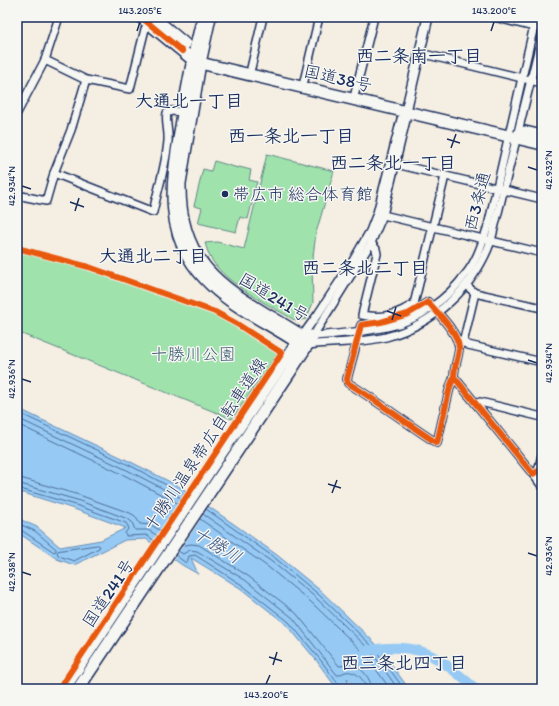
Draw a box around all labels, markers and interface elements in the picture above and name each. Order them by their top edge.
text: 143.205°E [118,4,162,17]
text: 143.200°E [472,4,517,17]
district label: 西二条南一丁目 [356,45,482,67]
street label: 国道38号 [302,60,374,96]
district label: 大通北一丁目 [135,90,243,112]
district label: 西一条北一丁目 [228,125,354,147]
text: 42.932°N [542,150,555,190]
district label: 西二条北一丁目 [330,152,456,174]
text: 42.934°N [5,166,18,206]
street label: 西3条通 [460,169,494,233]
place label: 帯広市 総合体育館 [233,184,373,204]
marker: 帯広市 総合体育館 [220,189,230,199]
district label: 大通北二丁目 [99,245,207,267]
district label: 西二条北二丁目 [302,257,428,279]
street label: 国道241号 [235,268,313,326]
text: 42.934°N [542,343,555,383]
park label: 十勝川公園 [151,344,236,364]
street label: 十勝川温泉帯広自転車道線 [140,354,270,534]
text: 42.936°N [5,359,18,399]
water label: 十勝川 [188,521,246,569]
text: 42.936°N [542,536,555,576]
text: 42.938°N [5,552,18,592]
street label: 国道241号 [78,555,138,631]
district label: 西三条北四丁目 [341,652,467,674]
text: 143.200°E [244,688,289,701]

